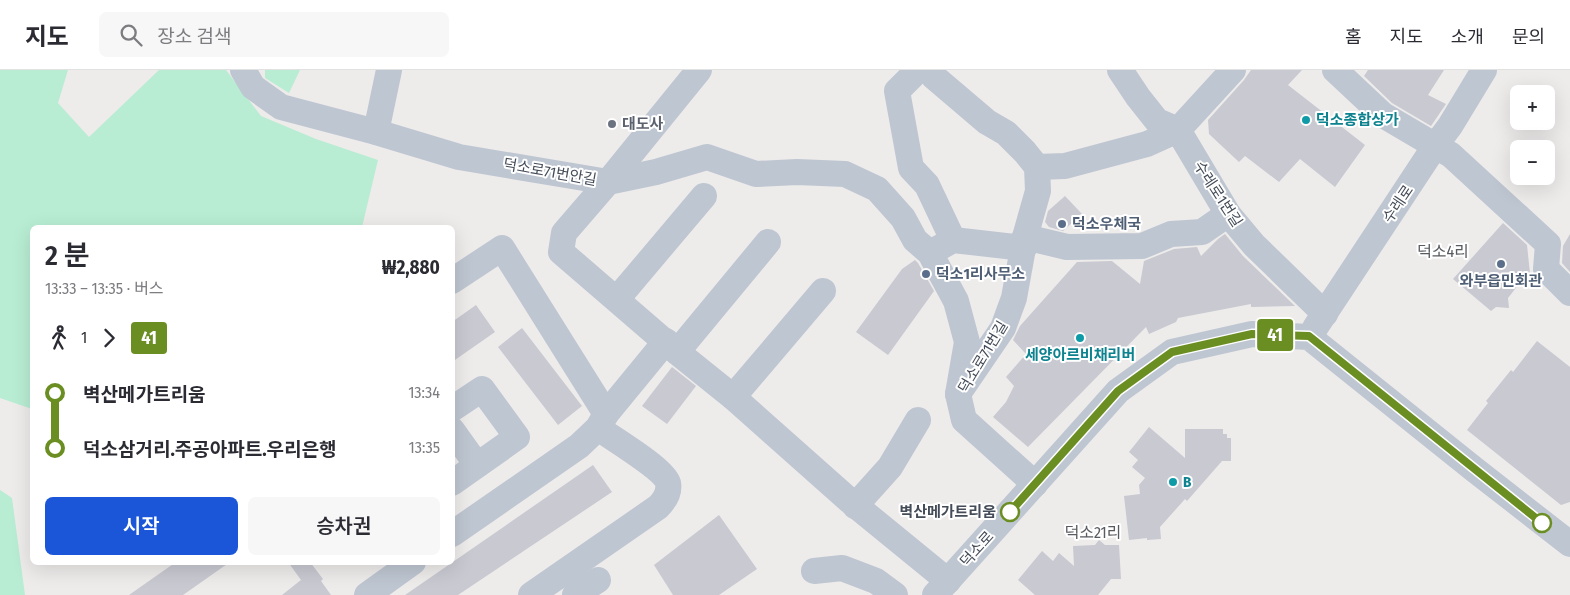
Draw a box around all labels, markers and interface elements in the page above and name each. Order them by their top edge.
search box [99,12,449,57]
icon: search [117,21,145,49]
text: 지도 [25,23,69,51]
text: 장소 검색 [157,25,232,48]
text: 홈 [1345,26,1362,48]
text: 지도 [1390,26,1423,48]
text: 소개 [1451,26,1484,48]
text: 문의 [1512,26,1545,48]
map controls [1510,85,1555,185]
button: + [1510,85,1555,130]
place label: 덕소종합상가 [1316,111,1399,129]
marker: 덕소종합상가 [1300,114,1312,126]
place label: 대도사 [622,115,664,133]
marker: 대도사 [606,118,618,130]
button: − [1510,140,1555,185]
street label: 덕소로71번안길 [502,155,598,189]
street label: 수레로1번길 [1190,158,1246,230]
street label: 수레로 [1379,182,1417,226]
place label: 덕소우체국 [1072,215,1141,233]
marker: 덕소우체국 [1056,218,1068,230]
text: 2 분 [45,239,90,272]
district label: 덕소4리 [1417,242,1469,261]
text: ₩2,880 [382,256,440,279]
marker: 와부읍민회관 [1495,258,1507,270]
place label: 덕소1리사무소 [936,265,1025,283]
marker: 덕소1리사무소 [920,268,932,280]
place label: 와부읍민회관 [1460,272,1543,290]
text: 13:33 – 13:35 · 버스 [45,279,163,298]
street label: 덕소로71번길 [954,318,1012,396]
line badge: 41 [1252,319,1298,351]
icon: walk [45,324,73,352]
icon: forward [95,324,123,352]
text: 41 [1267,324,1283,346]
text: 41 [141,327,157,349]
text: 1 [81,328,87,347]
marker: 세양아르비채리버 [1074,332,1086,344]
place label: 세양아르비채리버 [1025,346,1135,364]
text: 벽산메가트리움 [83,383,205,406]
text: 13:34 [408,383,440,402]
text: 덕소삼거리.주공아파트.우리은행 [83,438,336,461]
text: 13:35 [408,438,440,457]
place label: B [1183,473,1192,491]
marker: B [1167,476,1179,488]
button: 시작 [45,497,238,555]
button: 승차권 [248,497,440,555]
marker: 벽산메가트리움 [1000,502,1020,522]
place label: 벽산메가트리움 [899,503,996,521]
unlabelled marker [1532,513,1552,533]
district label: 덕소21리 [1064,523,1122,542]
street label: 덕소로 [956,528,998,570]

